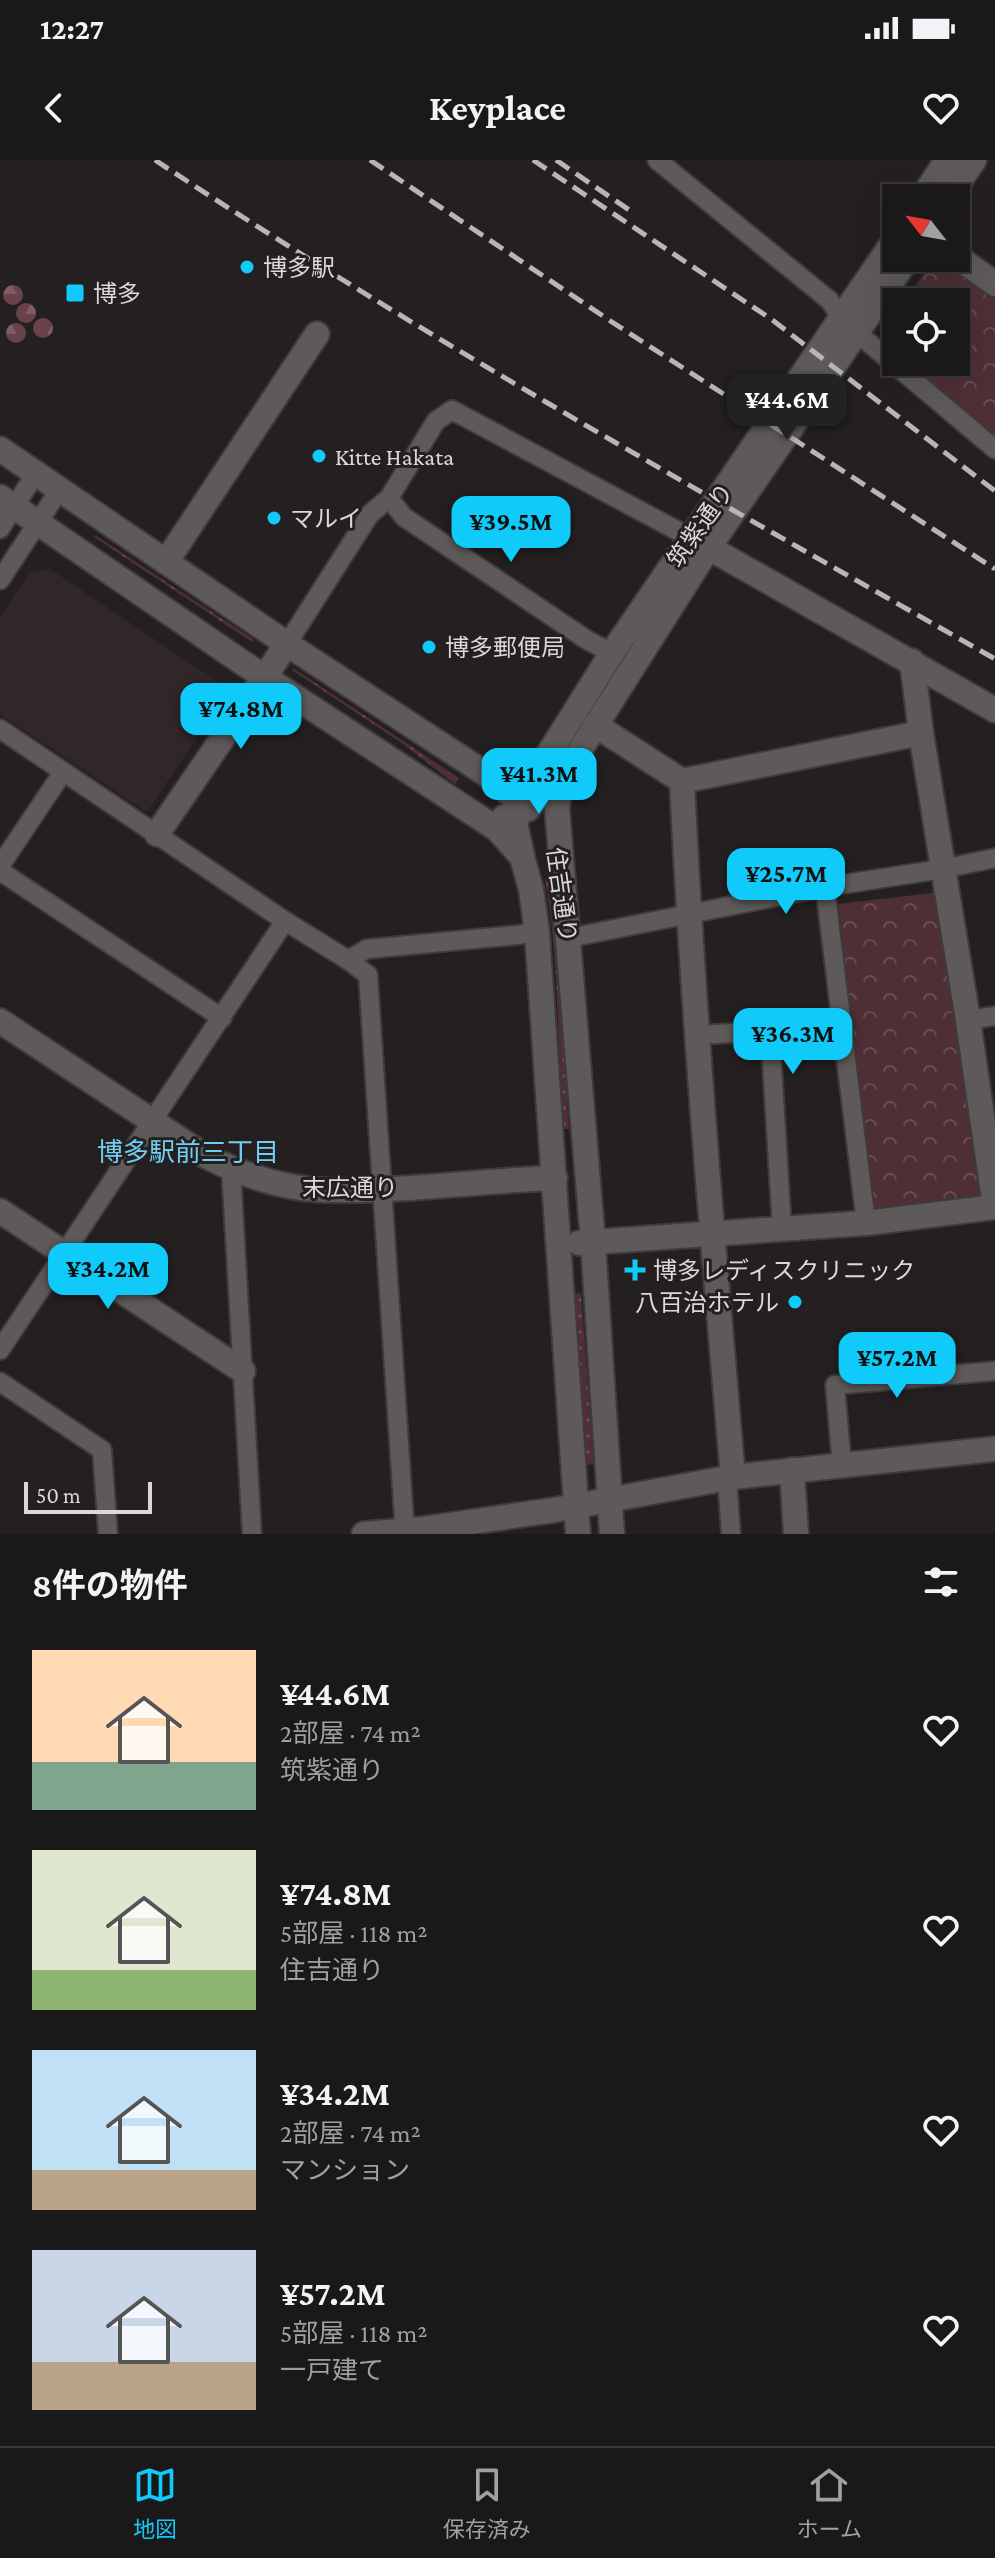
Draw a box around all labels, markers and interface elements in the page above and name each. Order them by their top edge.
text: 12:27 [40,12,104,45]
icon: back [32,86,76,130]
icon: heart [919,86,963,130]
text: Keyplace [429,88,566,128]
north arrow [882,184,970,272]
map controls [882,184,970,376]
place label: 博多駅 [263,254,335,281]
marker: 博多駅 [238,258,256,276]
place label: 博多 [93,280,141,307]
marker: 博多 [64,282,86,304]
button: locate [882,288,970,376]
pin: ¥44.6M [722,374,852,442]
text: ¥44.6M [745,385,829,414]
place label: Kitte Hakata [335,443,454,470]
marker: Kitte Hakata [310,447,328,465]
street label: 筑紫通り [661,478,739,572]
pin: ¥39.5M [446,496,576,564]
place label: マルイ [290,505,362,532]
text: ¥39.5M [470,507,552,536]
marker: マルイ [265,509,283,527]
place label: 博多郵便局 [445,634,565,661]
marker: 博多郵便局 [420,638,438,656]
pin: ¥74.8M [176,683,306,751]
text: ¥74.8M [198,694,284,723]
pin: ¥41.3M [474,748,604,816]
text: ¥41.3M [500,759,578,788]
street label: 住吉通り [542,846,582,944]
pin: ¥25.7M [721,848,851,916]
text: ¥25.7M [745,859,827,888]
pin: ¥36.3M [728,1008,858,1076]
text: ¥36.3M [751,1019,835,1048]
district label: 博多駅前三丁目 [97,1138,279,1167]
street label: 末広通り [302,1174,398,1201]
pin: ¥34.2M [43,1243,173,1311]
text: ¥34.2M [66,1254,150,1283]
place label: 博多レディスクリニック [653,1257,915,1284]
marker: 博多レディスクリニック [624,1259,646,1281]
place label: 八百治ホテル [635,1289,779,1316]
marker: 八百治ホテル [786,1293,804,1311]
pin: ¥57.2M [832,1332,962,1400]
text: ¥57.2M [857,1343,937,1372]
scale bar [24,1478,152,1514]
text: 50 m [36,1483,81,1508]
icon: filters [919,1560,963,1604]
text: 8件の物件 [32,1567,188,1604]
text: ¥44.6M [280,1675,390,1712]
icon: home [96,1682,192,1778]
icon: heart [919,1708,963,1752]
text: 2部屋 · 74 m² [280,1719,421,1748]
text: 筑紫通り [280,1756,384,1785]
text: ¥74.8M [280,1875,391,1912]
icon: home [96,1882,192,1978]
icon: heart [919,1908,963,1952]
text: 5部屋 · 118 m² [280,1919,427,1948]
text: 住吉通り [280,1956,384,1985]
text: ¥34.2M [280,2075,390,2112]
icon: home [96,2082,192,2178]
icon: heart [919,2108,963,2152]
text: 2部屋 · 74 m² [280,2119,421,2148]
text: マンション [280,2156,410,2185]
text: ¥57.2M [280,2275,386,2312]
icon: home [96,2282,192,2378]
icon: heart [919,2308,963,2352]
text: 5部屋 · 118 m² [280,2319,427,2348]
text: 一戸建て [280,2356,384,2385]
tab: 地図 [133,2463,177,2543]
tab: 保存済み [443,2463,531,2543]
tab: ホーム [797,2463,862,2543]

